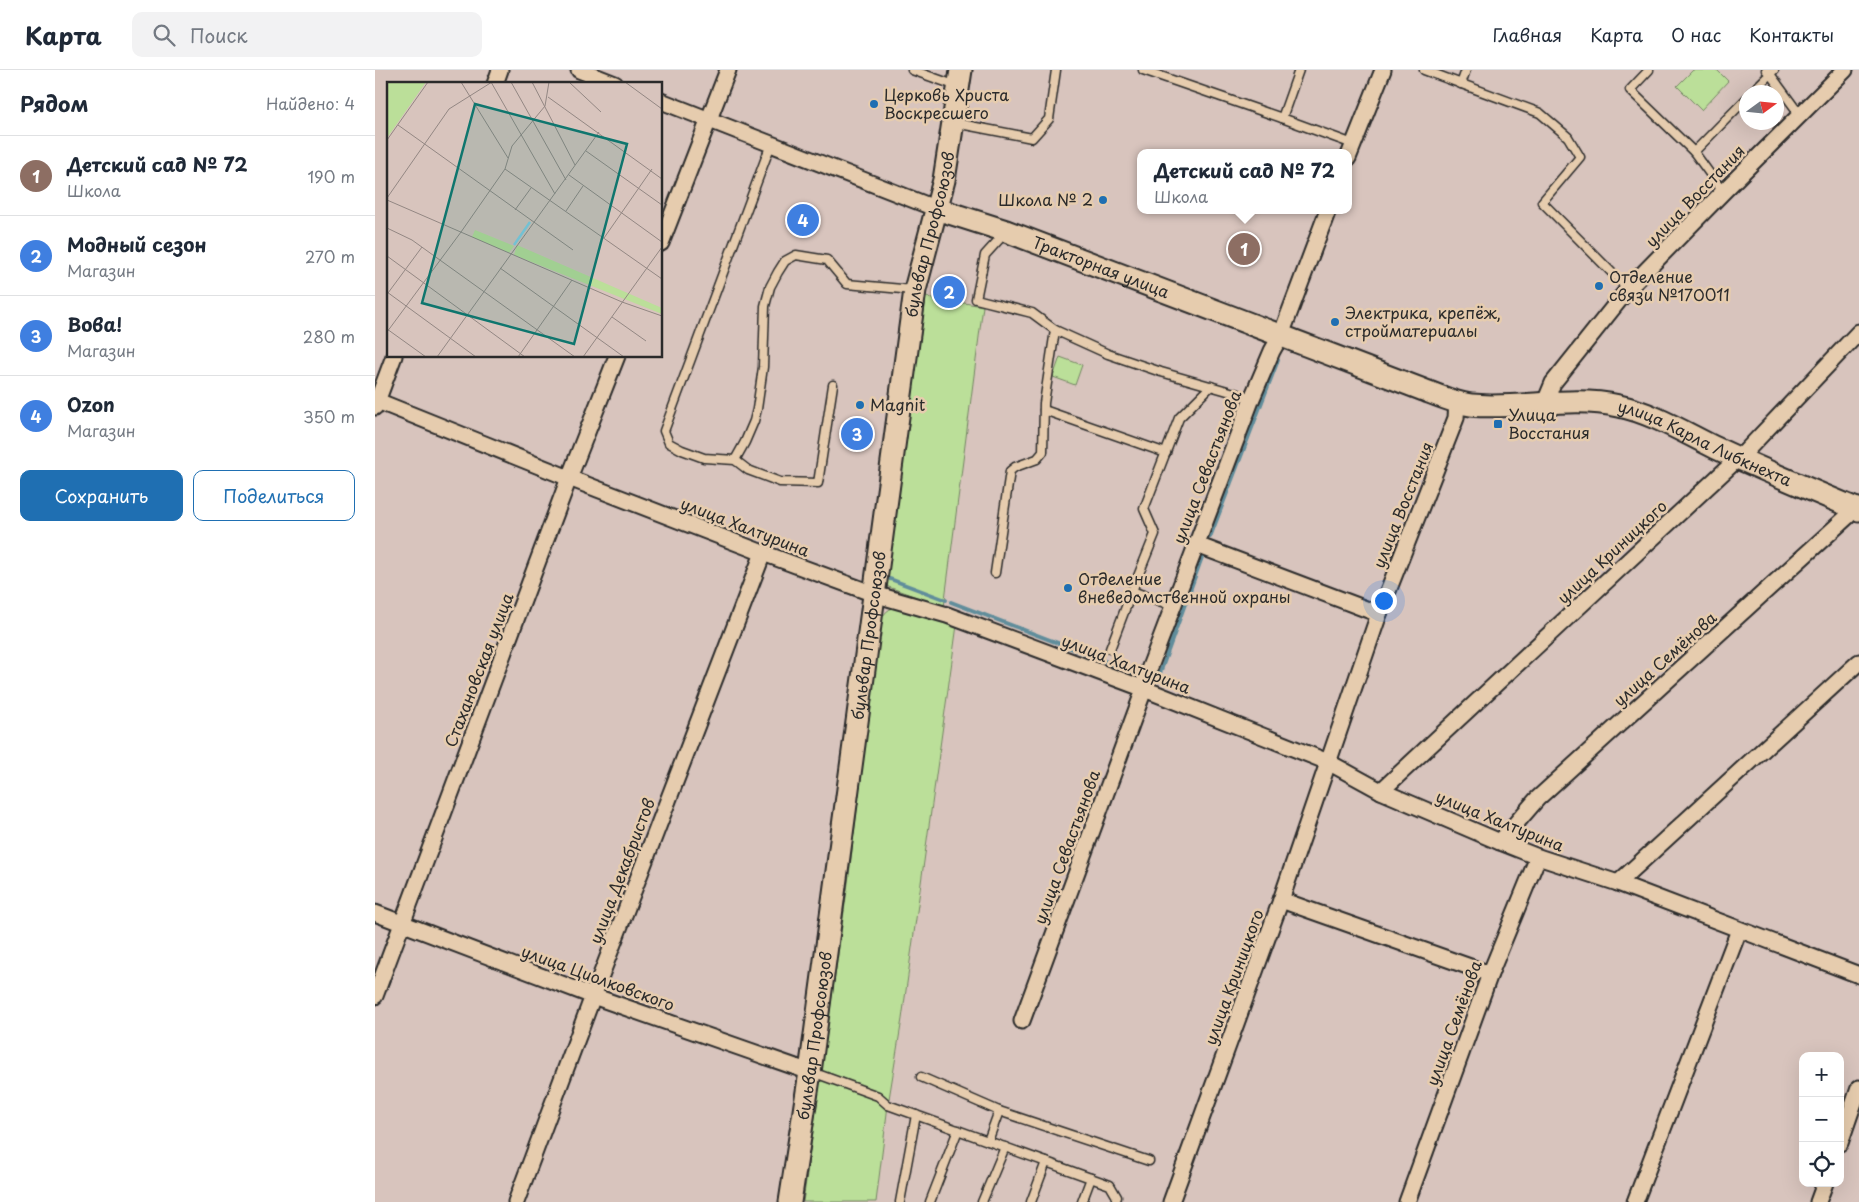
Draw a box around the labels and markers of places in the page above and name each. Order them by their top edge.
place label: Церковь Христа Воскресшего [884,82,1009,124]
marker: Церковь Христа Воскресшего [868,98,880,110]
place label: Школа № 2 [998,187,1093,211]
marker: Школа № 2 [1097,194,1109,206]
pin: 4 [787,201,819,239]
pin: 1 [1228,230,1260,268]
place label: Отделение связи №170011 [1609,264,1730,306]
pin: 2 [933,273,965,311]
marker: Отделение связи №170011 [1593,280,1605,292]
place label: Электрика, крепёж, стройматериалы [1345,300,1501,342]
marker: Электрика, крепёж, стройматериалы [1329,316,1341,328]
place label: Magnit [870,392,926,416]
marker: Magnit [854,399,866,411]
place label: Улица Восстания [1508,402,1590,444]
pin: 3 [841,415,873,453]
marker: Улица Восстания [1492,418,1504,430]
place label: Отделение вневедомственной охраны [1078,566,1291,608]
marker: Отделение вневедомственной охраны [1062,582,1074,594]

